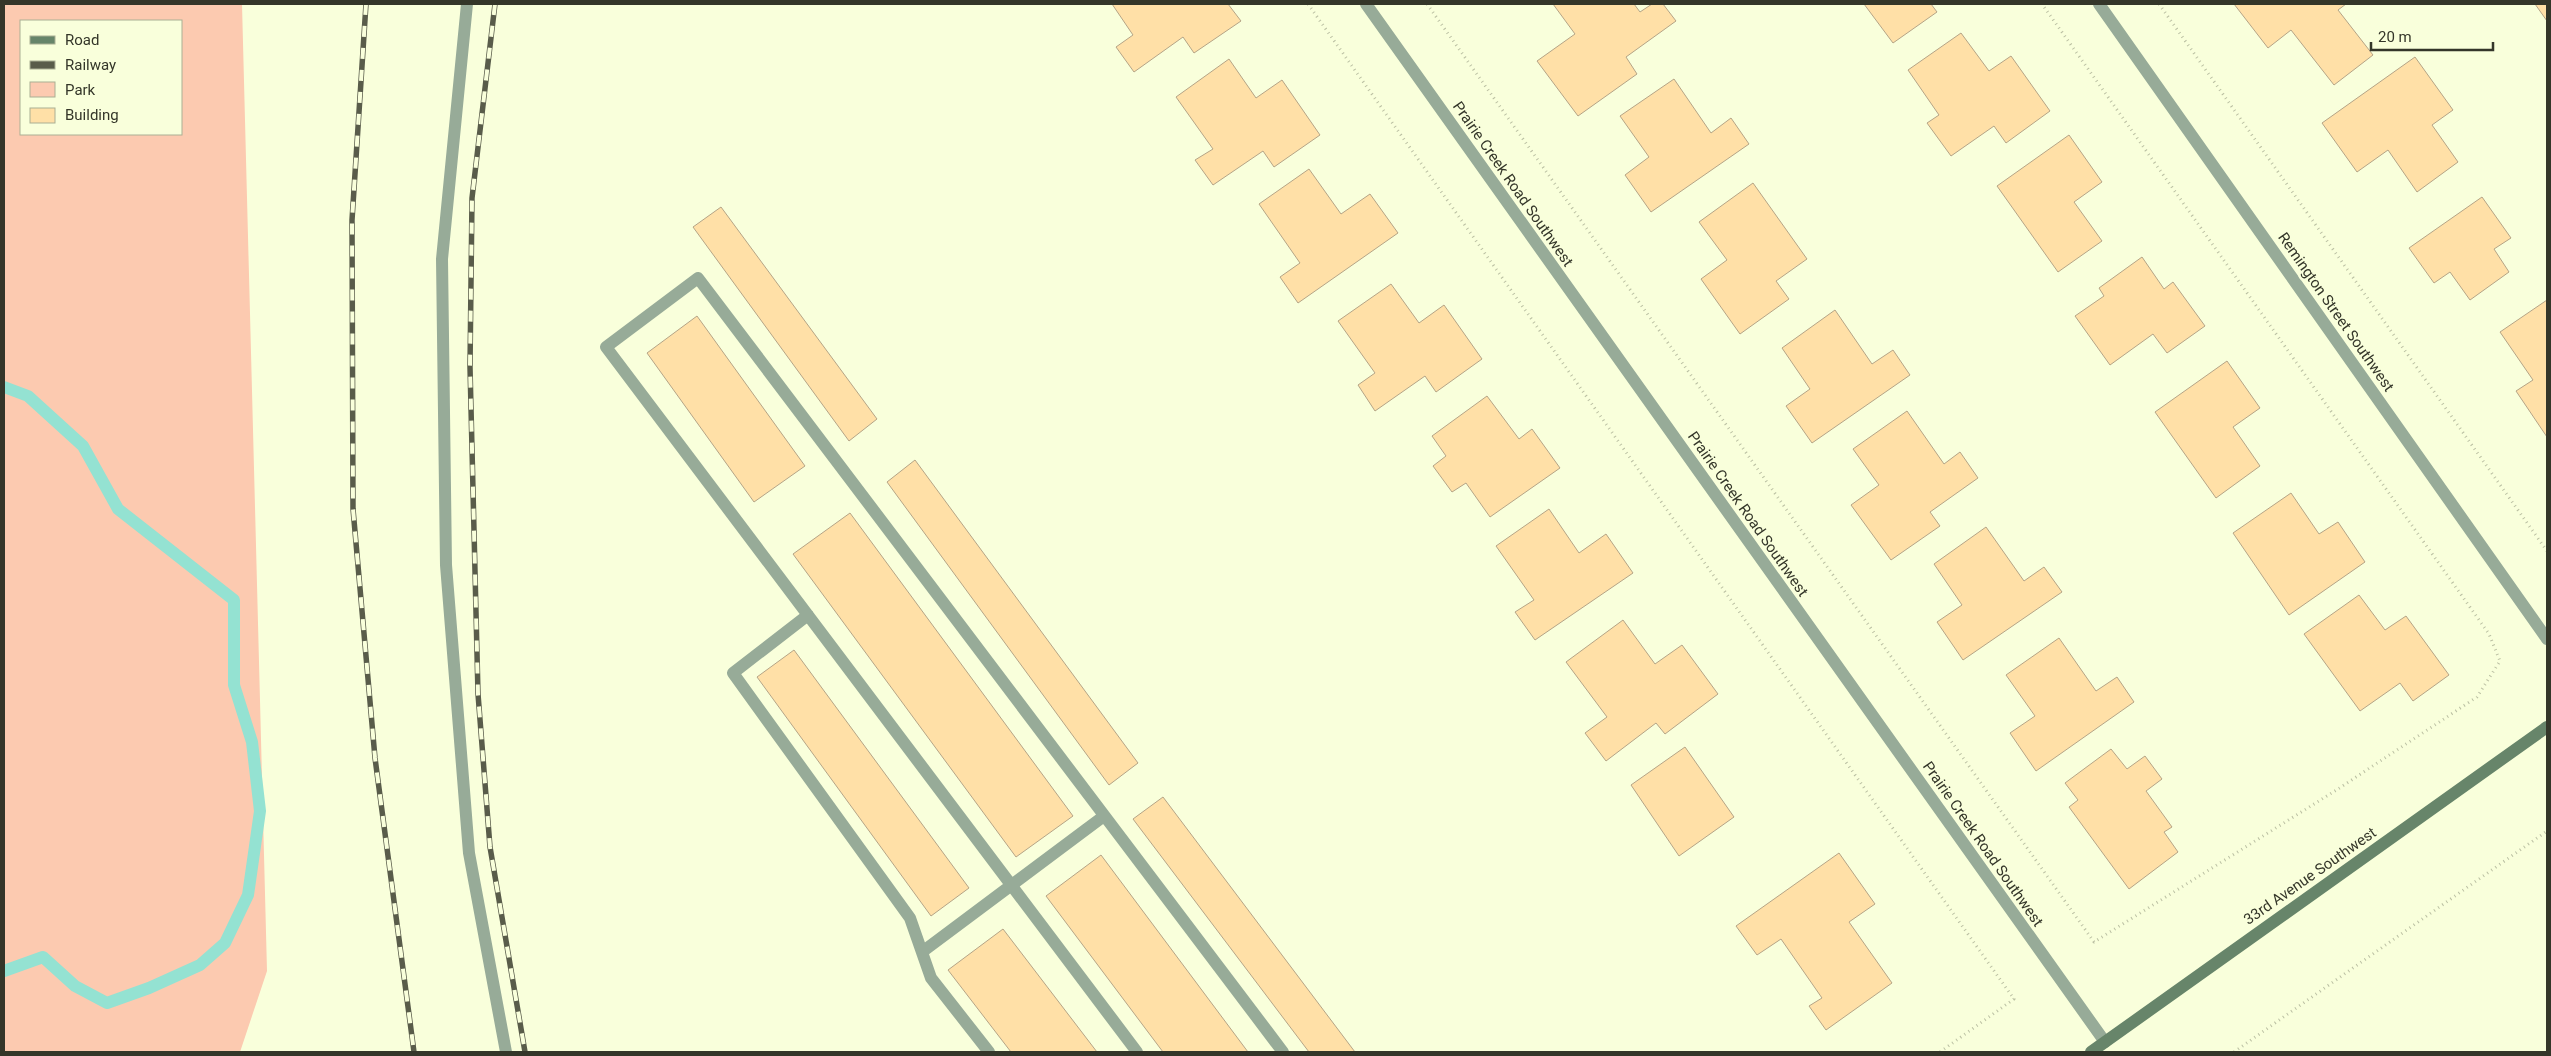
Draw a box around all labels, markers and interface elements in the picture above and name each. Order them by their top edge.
legend [20,20,182,135]
scale bar [2371,20,2494,52]
text: 20 m [2378,28,2412,46]
text: Road [65,31,99,49]
text: Railway [65,56,116,74]
text: Park [65,81,96,99]
street label: Prairie Creek Road Southwest [1449,98,1577,270]
text: Building [65,106,119,124]
street label: Remington Street Southwest [2274,229,2398,395]
street label: Prairie Creek Road Southwest [1684,428,1812,600]
street label: Prairie Creek Road Southwest [1919,758,2047,930]
street label: 33rd Avenue Southwest [2240,823,2380,929]

